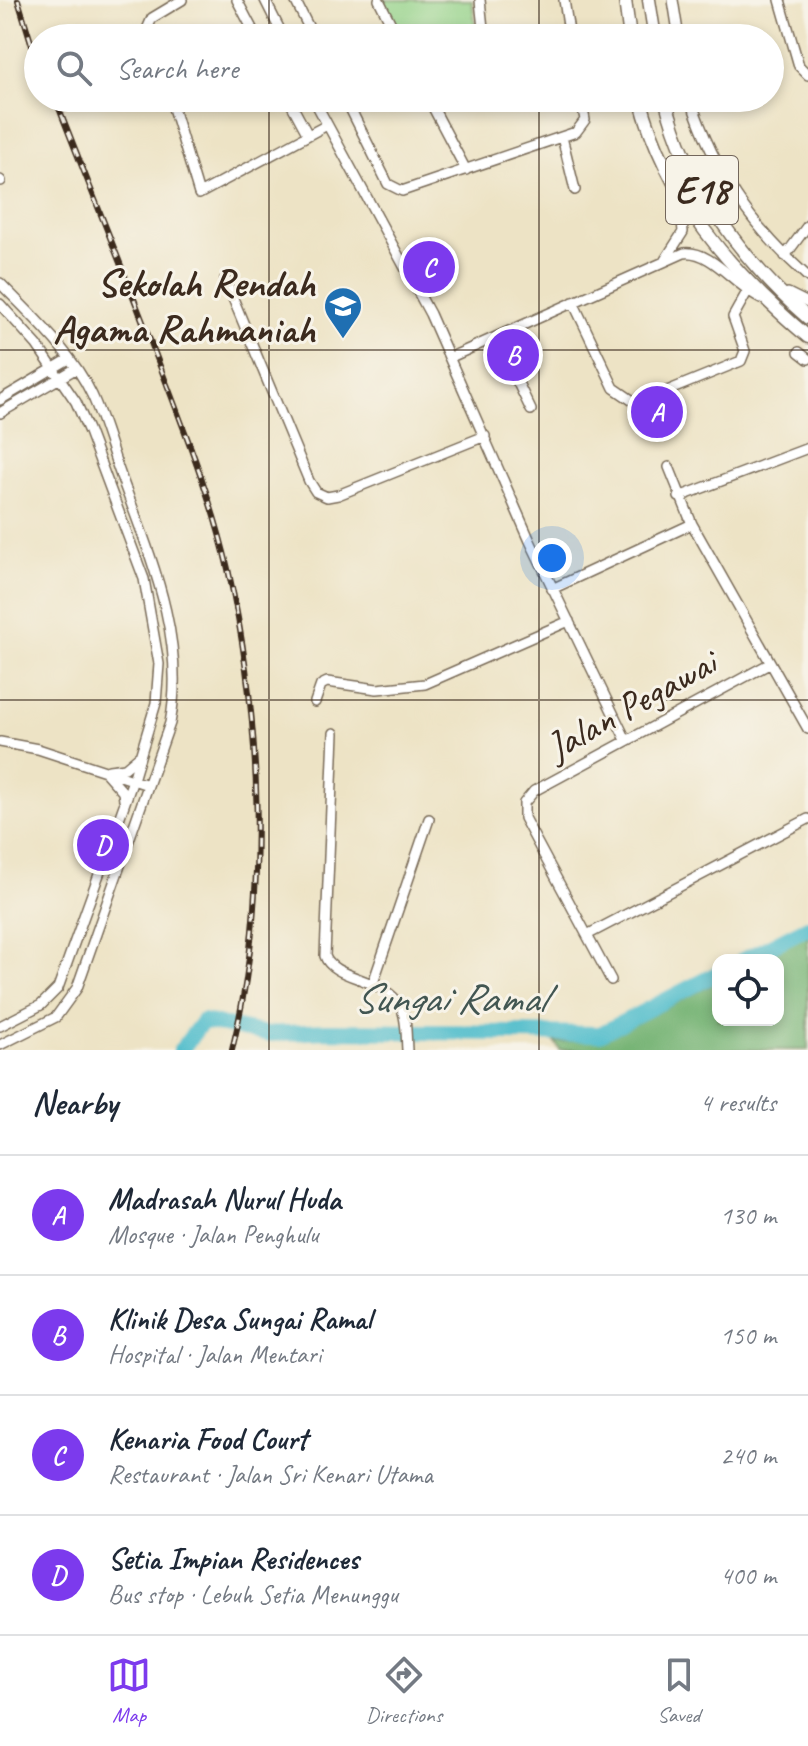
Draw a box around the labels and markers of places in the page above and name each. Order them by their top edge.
pin: C [403,237,455,297]
place label: Sekolah Rendah Agama Rahmaniah [53,258,316,354]
school or university icon: Sekolah Rendah Agama Rahmaniah [322,285,364,340]
pin: B [487,325,539,385]
pin: A [631,382,683,442]
pin: D [77,815,129,875]

